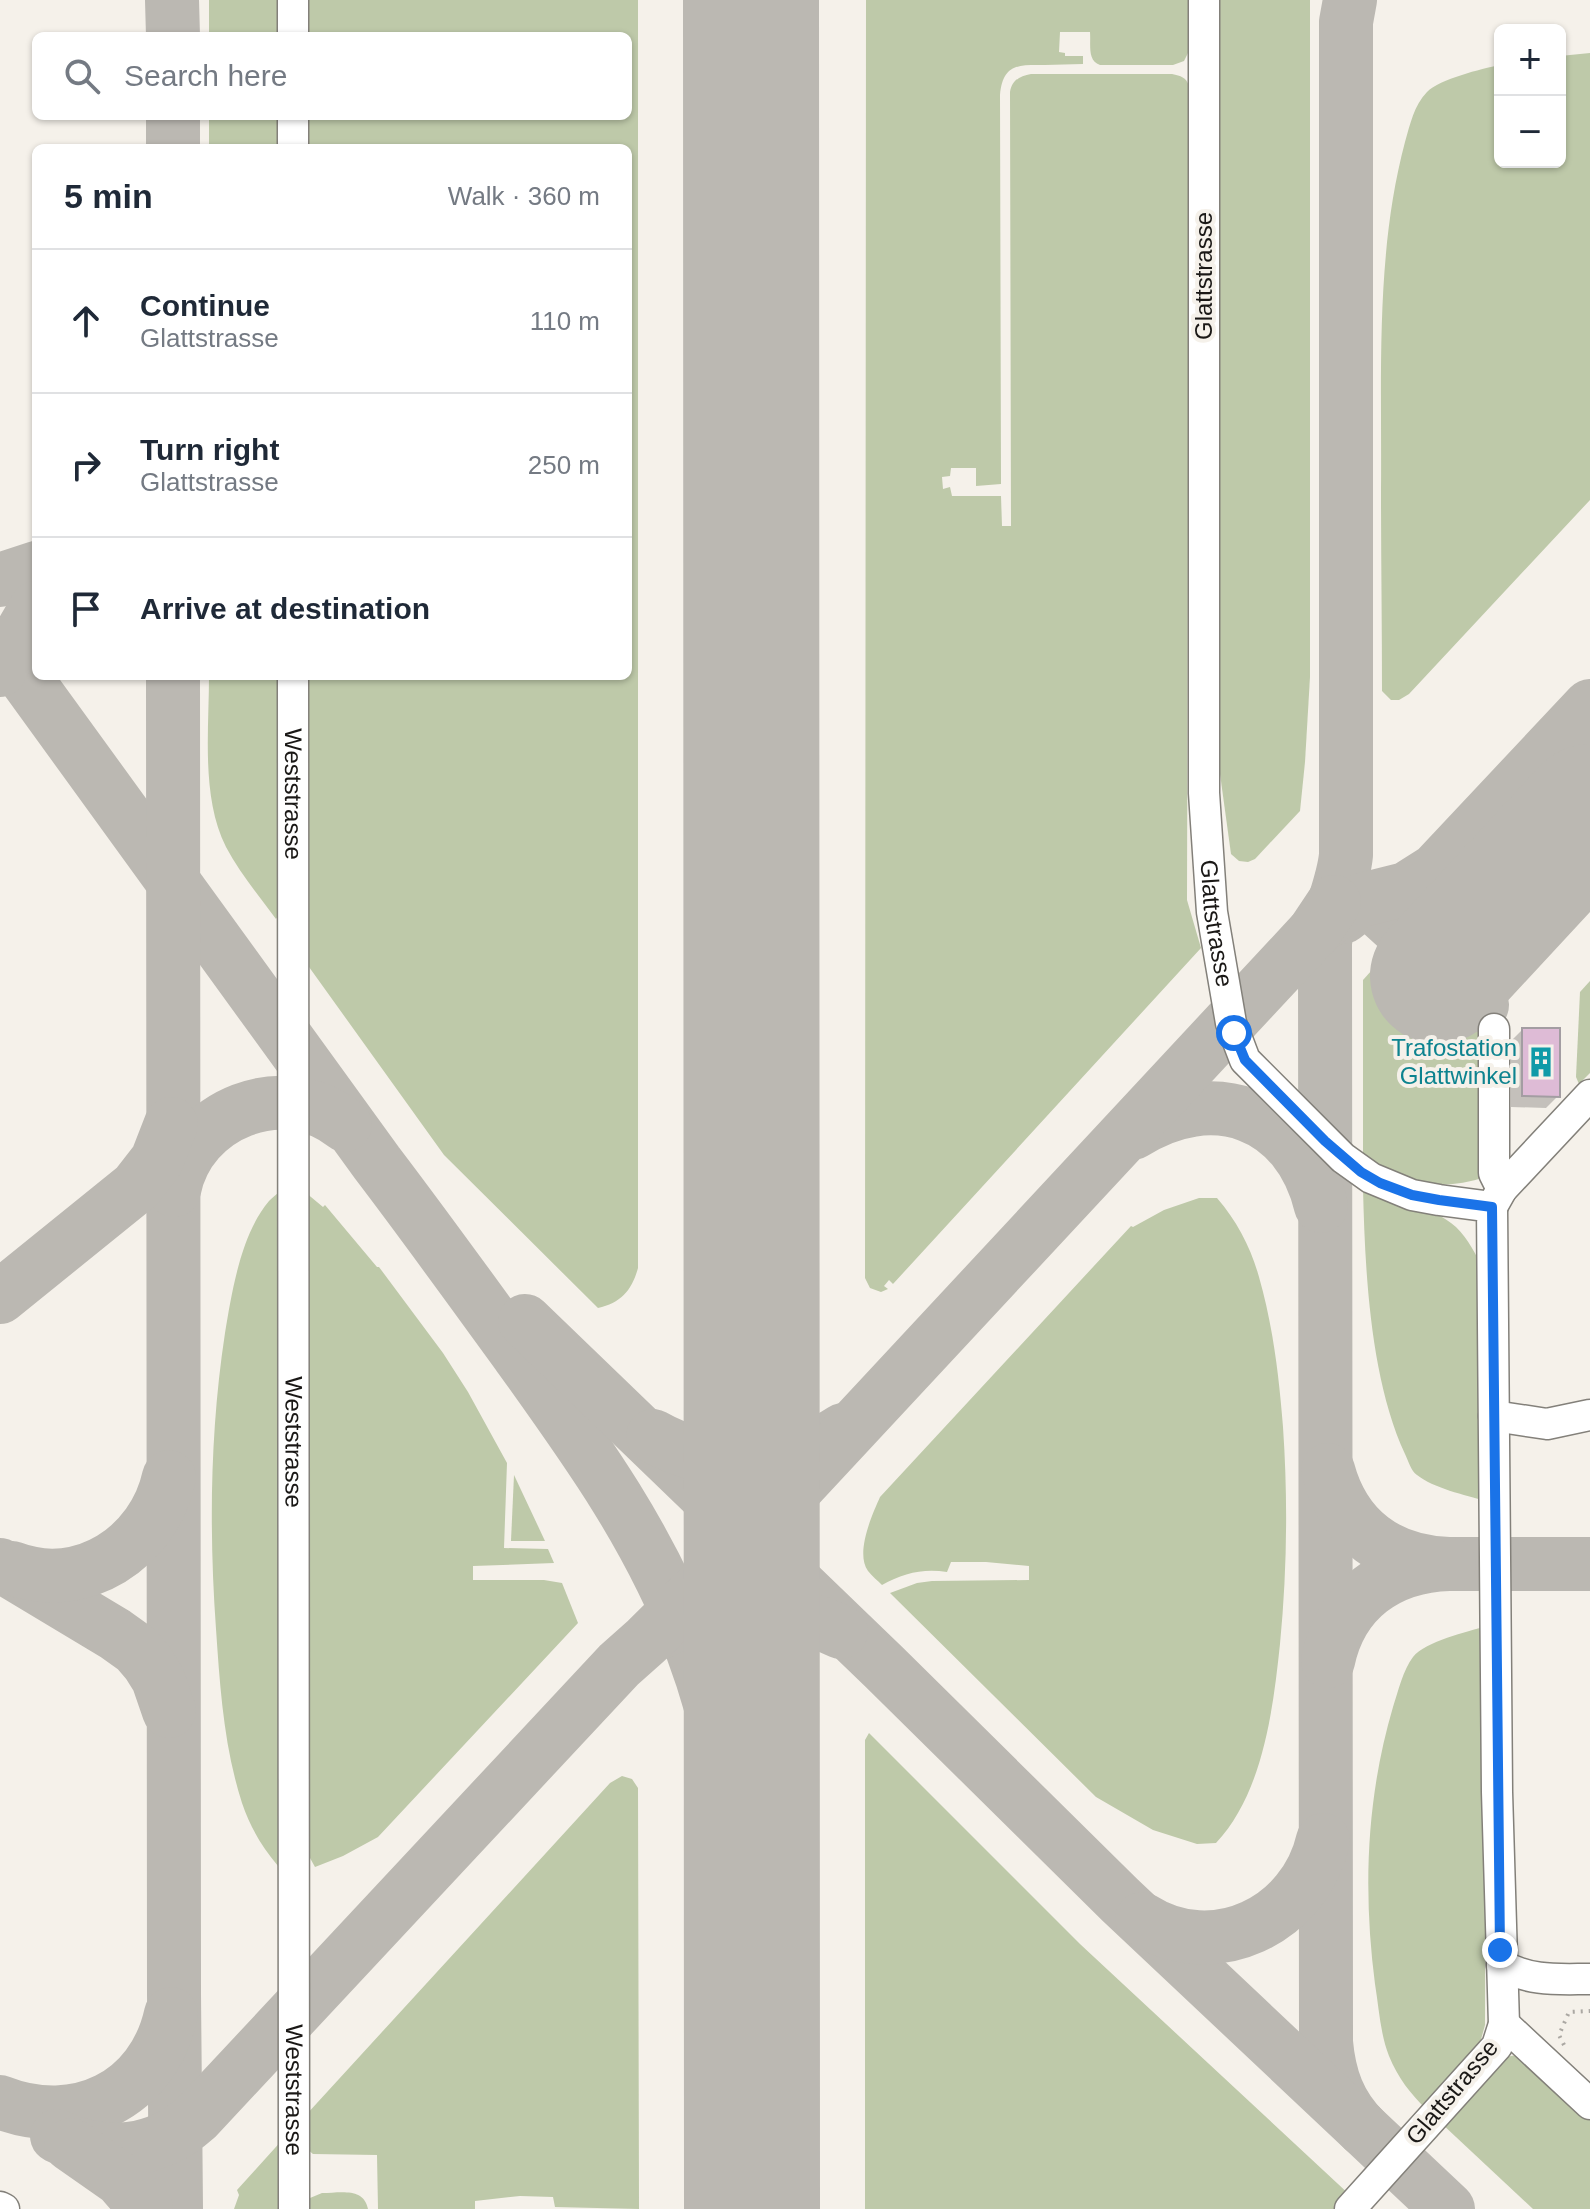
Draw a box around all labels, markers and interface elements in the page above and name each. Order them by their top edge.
map controls [1494,24,1566,168]
button: + [1494,24,1566,96]
search box [32,32,632,120]
icon: search [60,54,104,98]
text: Search here [124,59,287,92]
button: − [1494,96,1566,168]
text: 5 min [64,177,153,215]
text: Walk · 360 m [448,181,600,211]
street label: Glattstrasse [1190,212,1217,340]
text: Continue [140,289,270,322]
icon: ahead [64,299,108,343]
text: 110 m [530,306,600,336]
text: Glattstrasse [140,323,279,353]
text: Turn right [140,433,279,466]
icon: right [64,443,108,487]
text: 250 m [528,450,600,480]
text: Glattstrasse [140,467,279,497]
icon: arrive [64,587,108,631]
text: Arrive at destination [140,592,430,625]
street label: Weststrasse [280,728,307,860]
street label: Glattstrasse [1196,859,1239,989]
route start [1216,1015,1252,1051]
place label: Trafostation Glattwinkel [1391,1034,1517,1089]
building icon: Trafostation Glattwinkel [1524,1045,1558,1079]
street label: Weststrasse [280,1376,308,1508]
route end [1482,1932,1518,1968]
street label: Weststrasse [281,2024,308,2156]
street label: Glattstrasse [1400,2034,1503,2149]

